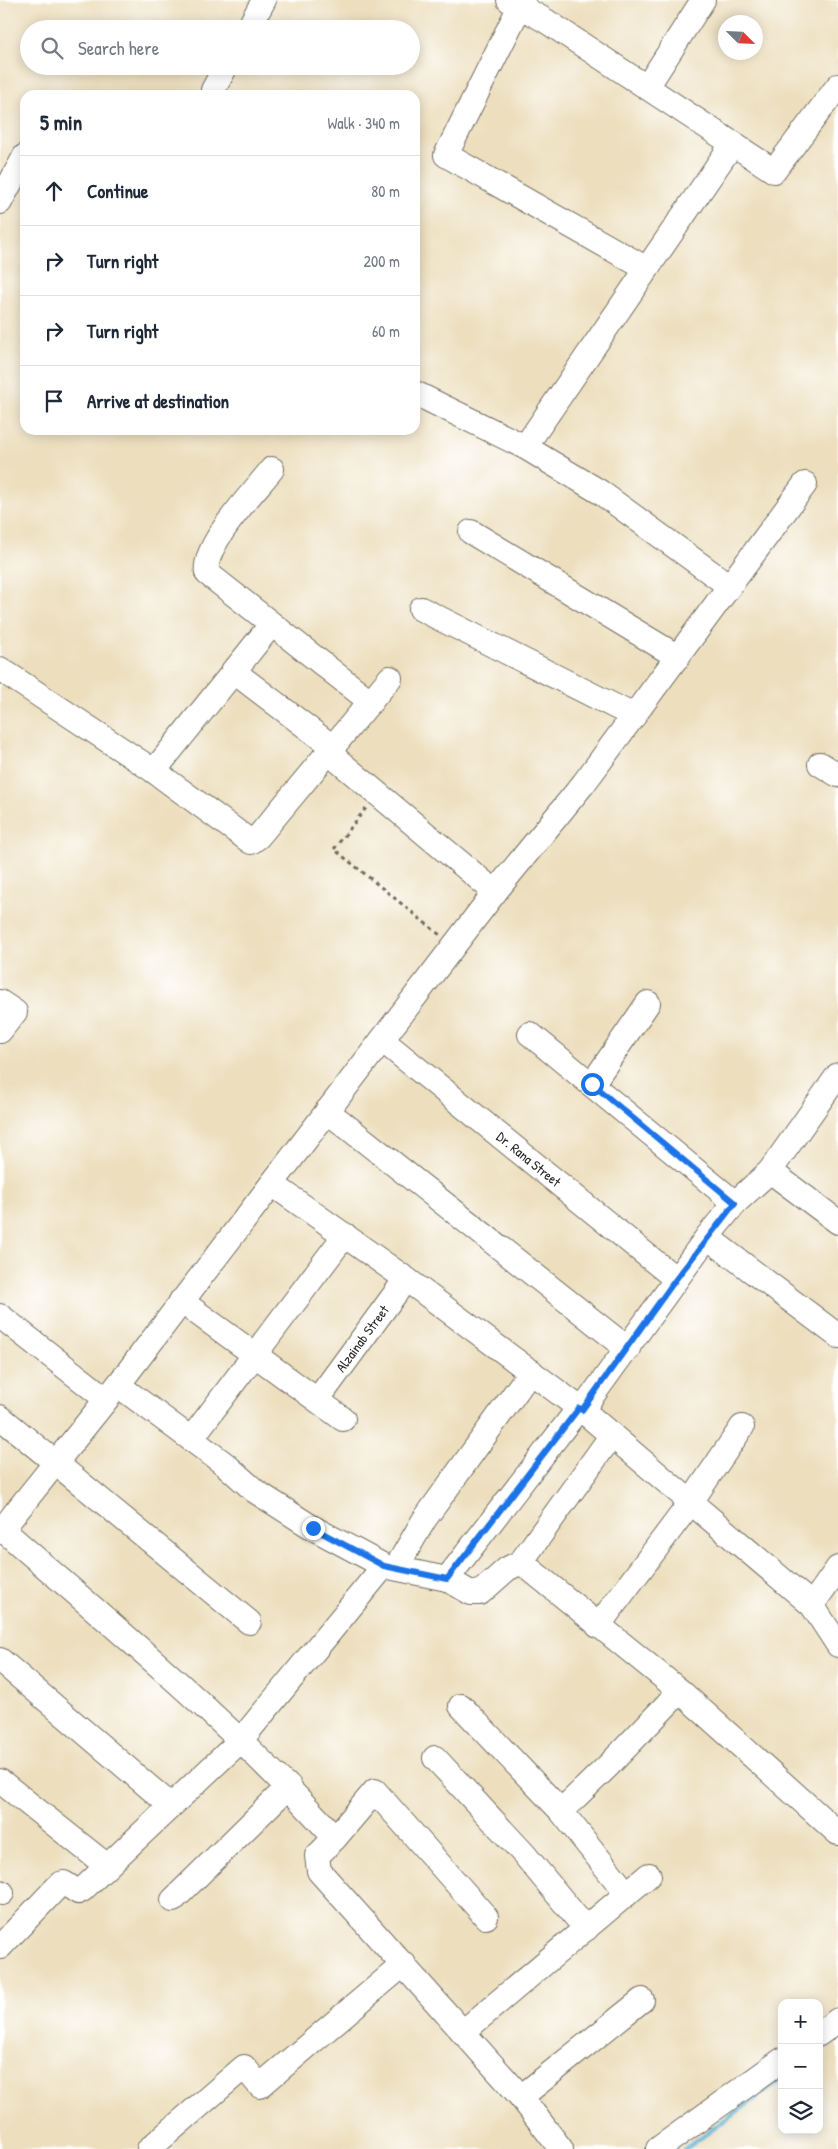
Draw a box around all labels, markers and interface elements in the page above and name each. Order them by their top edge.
north arrow [718,15,763,60]
search box [20,20,420,75]
icon: search [38,34,66,62]
text: Search here [78,35,159,61]
text: 5 min [40,108,82,137]
text: Walk · 340 m [328,112,400,134]
icon: ahead [40,177,68,205]
text: Continue [87,178,148,204]
text: 80 m [371,180,400,202]
icon: right [40,247,68,275]
text: Turn right [87,248,158,274]
text: 200 m [364,250,400,272]
icon: right [40,317,68,345]
text: Turn right [87,318,158,344]
text: 60 m [372,320,400,342]
icon: arrive [40,387,68,415]
text: Arrive at destination [87,388,229,414]
route start [581,1073,604,1096]
street label: Dr. Rana Street [493,1127,565,1191]
street label: Alzainab Street [331,1301,393,1376]
route end [302,1517,325,1540]
map controls [778,1999,823,2134]
button: + [778,1999,823,2044]
button: − [778,2044,823,2089]
button: layers [778,2089,823,2134]

